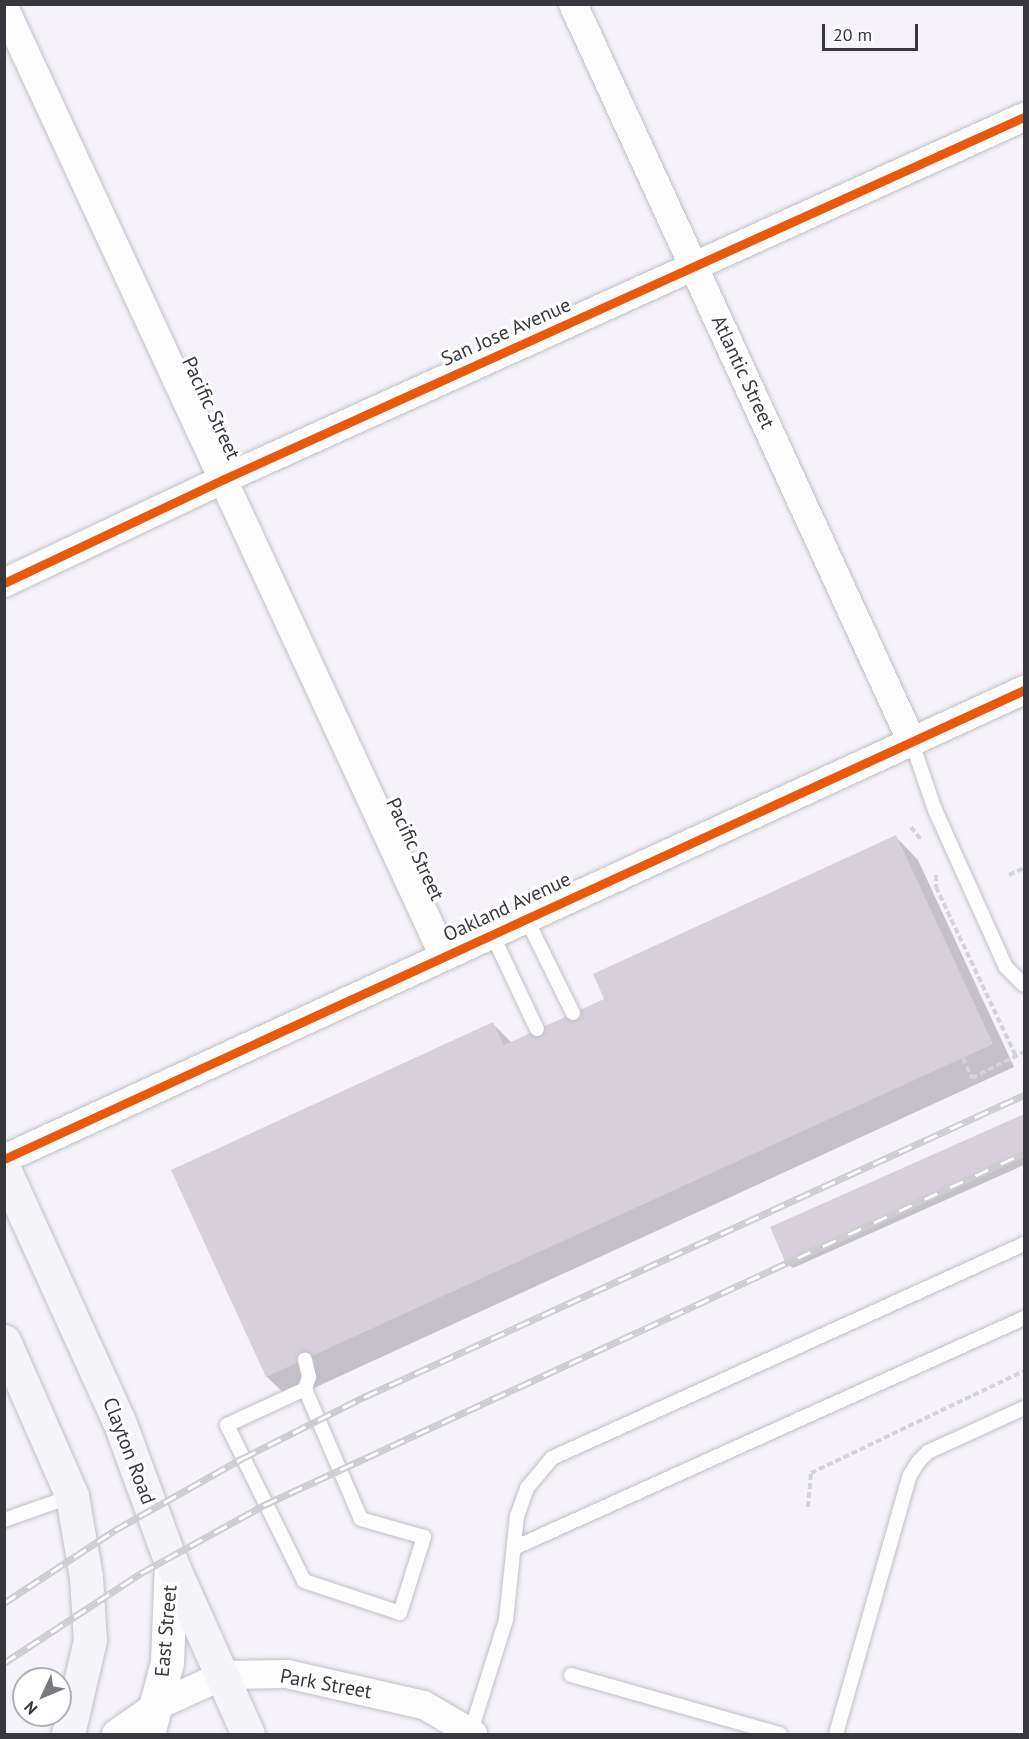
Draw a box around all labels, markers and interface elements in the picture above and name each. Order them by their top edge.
scale bar [825,12,921,50]
text: 20 m [833,23,872,46]
street label: San Jose Avenue [437,293,575,371]
street label: Atlantic Street [706,311,780,433]
street label: Pacific Street [177,353,245,463]
street label: Pacific Street [381,794,449,904]
street label: Oakland Avenue [439,867,575,947]
street label: Clayton Road [98,1394,160,1508]
street label: East Street [150,1584,182,1678]
street label: Park Street [278,1664,374,1704]
north arrow [12,1667,72,1727]
text: N [20,1697,41,1719]

